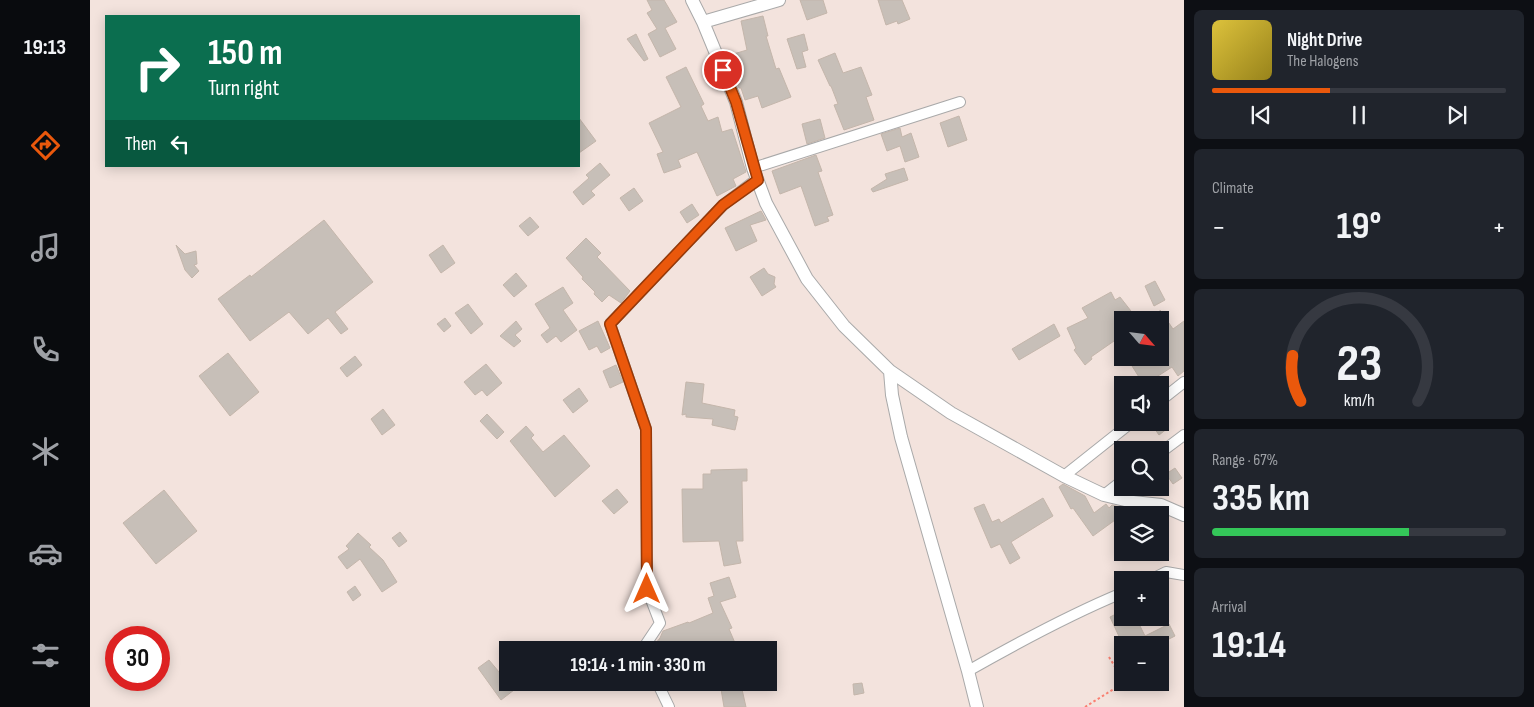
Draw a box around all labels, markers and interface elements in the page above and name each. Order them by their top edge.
text: Night Drive [1287,29,1362,52]
text: 150 m [208,32,282,75]
text: 19:13 [24,34,66,61]
icon: right [125,35,190,100]
pin [702,49,744,91]
text: The Halogens [1287,52,1358,71]
icon: arrive [709,56,737,84]
text: Turn right [208,75,279,102]
icon: previous [1247,101,1275,129]
icon: pause [1345,101,1373,129]
icon: next [1443,101,1471,129]
icon: directions [28,128,63,163]
icon: left [166,130,194,158]
text: Then [125,133,156,156]
text: Climate [1212,179,1254,198]
text: 19° [1337,204,1381,249]
text: − [1212,211,1226,244]
text: + [1492,211,1506,244]
icon: music [28,230,63,265]
north arrow [1114,311,1169,366]
map controls [1114,311,1169,691]
icon: phone [28,332,63,367]
text: 23 [1336,333,1382,396]
button: sound [1114,376,1169,431]
text: km/h [1344,390,1374,411]
icon: climate [28,434,63,469]
button: search [1114,441,1169,496]
text: Range · 67% [1212,451,1278,470]
text: 335 km [1212,476,1310,521]
button: layers [1114,506,1169,561]
icon: car [28,536,63,571]
position arrow [620,562,672,614]
button: + [1114,571,1169,626]
text: Arrival [1212,598,1246,617]
text: 19:14 [1212,623,1286,668]
speed limit sign: 30 [105,626,170,691]
button: − [1114,636,1169,691]
icon: filters [28,638,63,673]
text: 19:14 · 1 min · 330 m [570,654,706,677]

